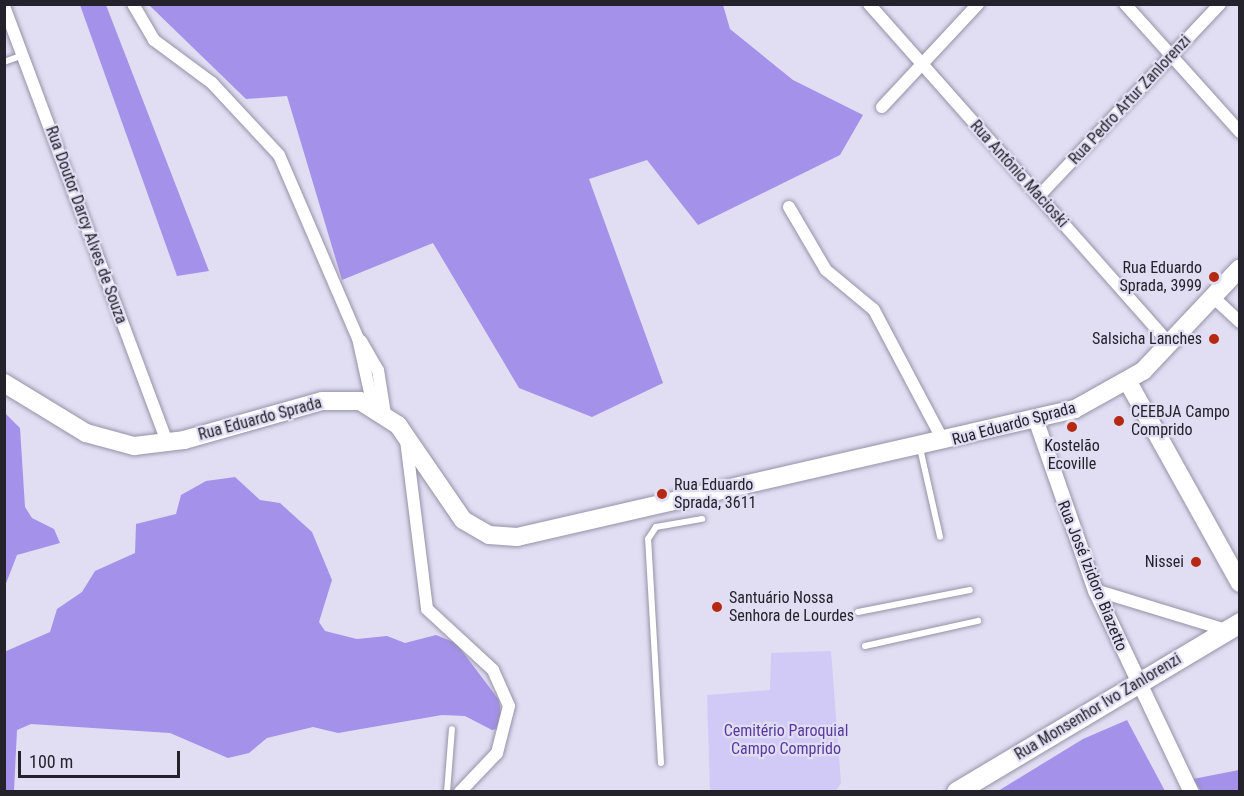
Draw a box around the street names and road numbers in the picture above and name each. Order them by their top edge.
street label: Rua Pedro Artur Zanlorenzi [1065,31,1195,169]
street label: Rua Antônio Macioski [966,117,1072,231]
street label: Rua Doutor Darcy Alves de Souza [41,124,131,326]
street label: Rua Eduardo Sprada [196,393,324,445]
street label: Rua Eduardo Sprada [950,398,1078,450]
street label: Rua José Izidoro Biazetto [1053,498,1131,654]
street label: Rua Monsenhor Ivo Zanlorenzi [1011,650,1185,764]

